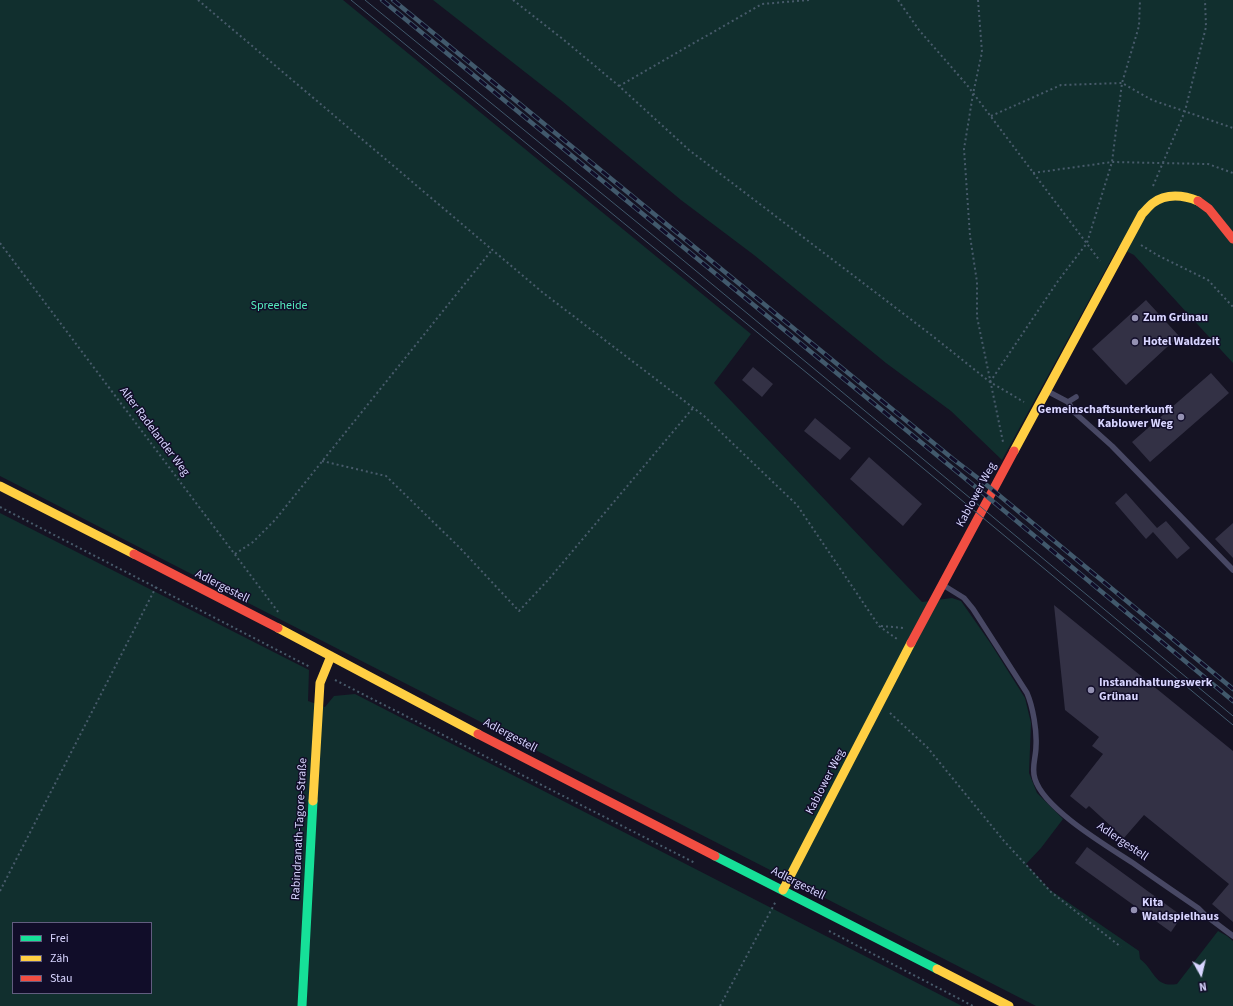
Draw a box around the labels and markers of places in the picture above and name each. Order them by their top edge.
place label: Zum Grünau [1143,311,1208,325]
marker: Zum Grünau [1130,313,1140,323]
place label: Hotel Waldzeit [1143,335,1220,349]
marker: Hotel Waldzeit [1130,337,1140,347]
place label: Gemeinschaftsunterkunft Kablower Weg [1038,403,1173,431]
marker: Gemeinschaftsunterkunft Kablower Weg [1176,412,1186,422]
place label: Instandhaltungswerk Grünau [1099,676,1212,704]
marker: Instandhaltungswerk Grünau [1086,685,1096,695]
place label: Kita Waldspielhaus [1142,896,1219,924]
marker: Kita Waldspielhaus [1129,905,1139,915]

